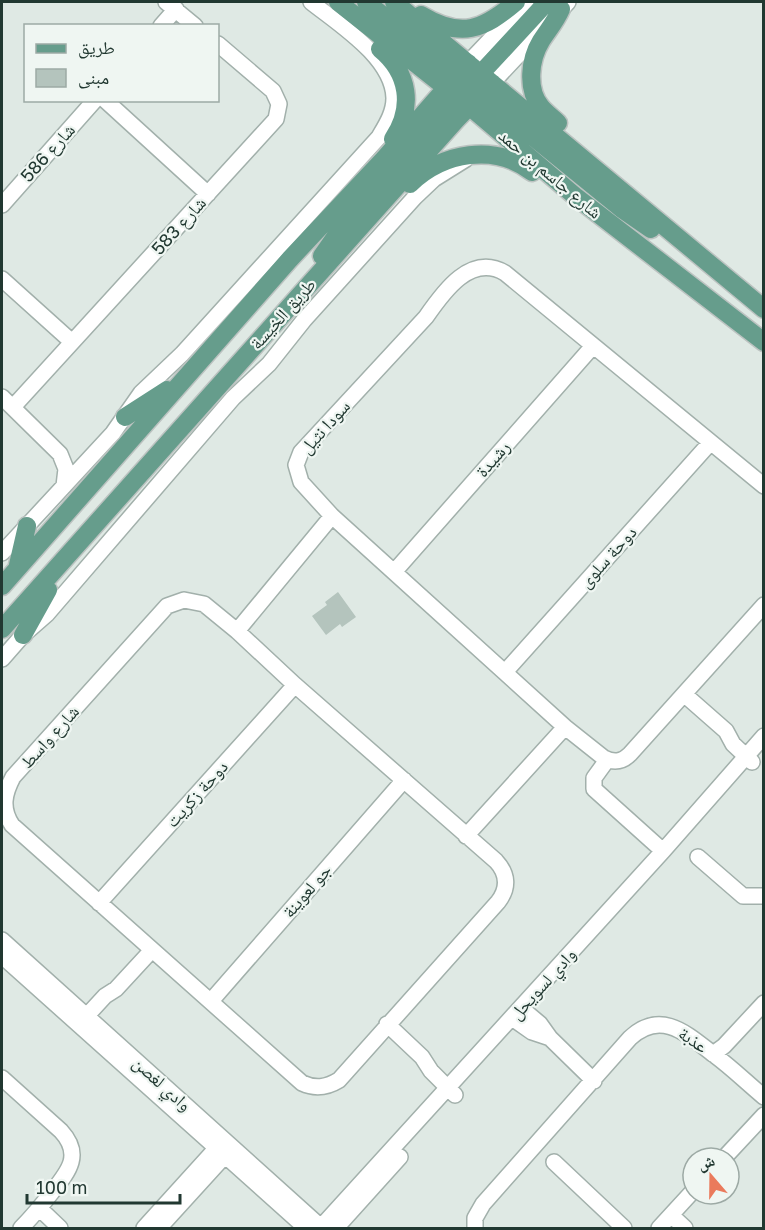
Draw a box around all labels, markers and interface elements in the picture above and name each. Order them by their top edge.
legend [24,24,219,102]
text: طريق [78,36,115,59]
text: مبنى [78,66,109,89]
street label: شارع 586 [15,119,80,187]
street label: شارع جاسم بن حمد [493,124,607,224]
street label: شارع 583 [146,192,211,260]
street label: طريق الخيسة [245,273,321,354]
street label: سودا نثيل [294,395,355,459]
street label: رشيدة [470,436,514,481]
street label: دوحة سلوى [574,521,642,593]
street label: شارع واسط [15,700,84,773]
street label: دوحة زكريت [160,755,232,832]
street label: جو لعوينة [277,859,336,922]
street label: وادي لسويحل [504,943,584,1027]
street label: عذبة [674,1021,712,1057]
street label: وادي لغصن [126,1051,197,1119]
north arrow [681,1146,741,1206]
text: ش [694,1150,717,1174]
scale bar [27,1167,180,1205]
text: 100 m [36,1176,87,1198]

